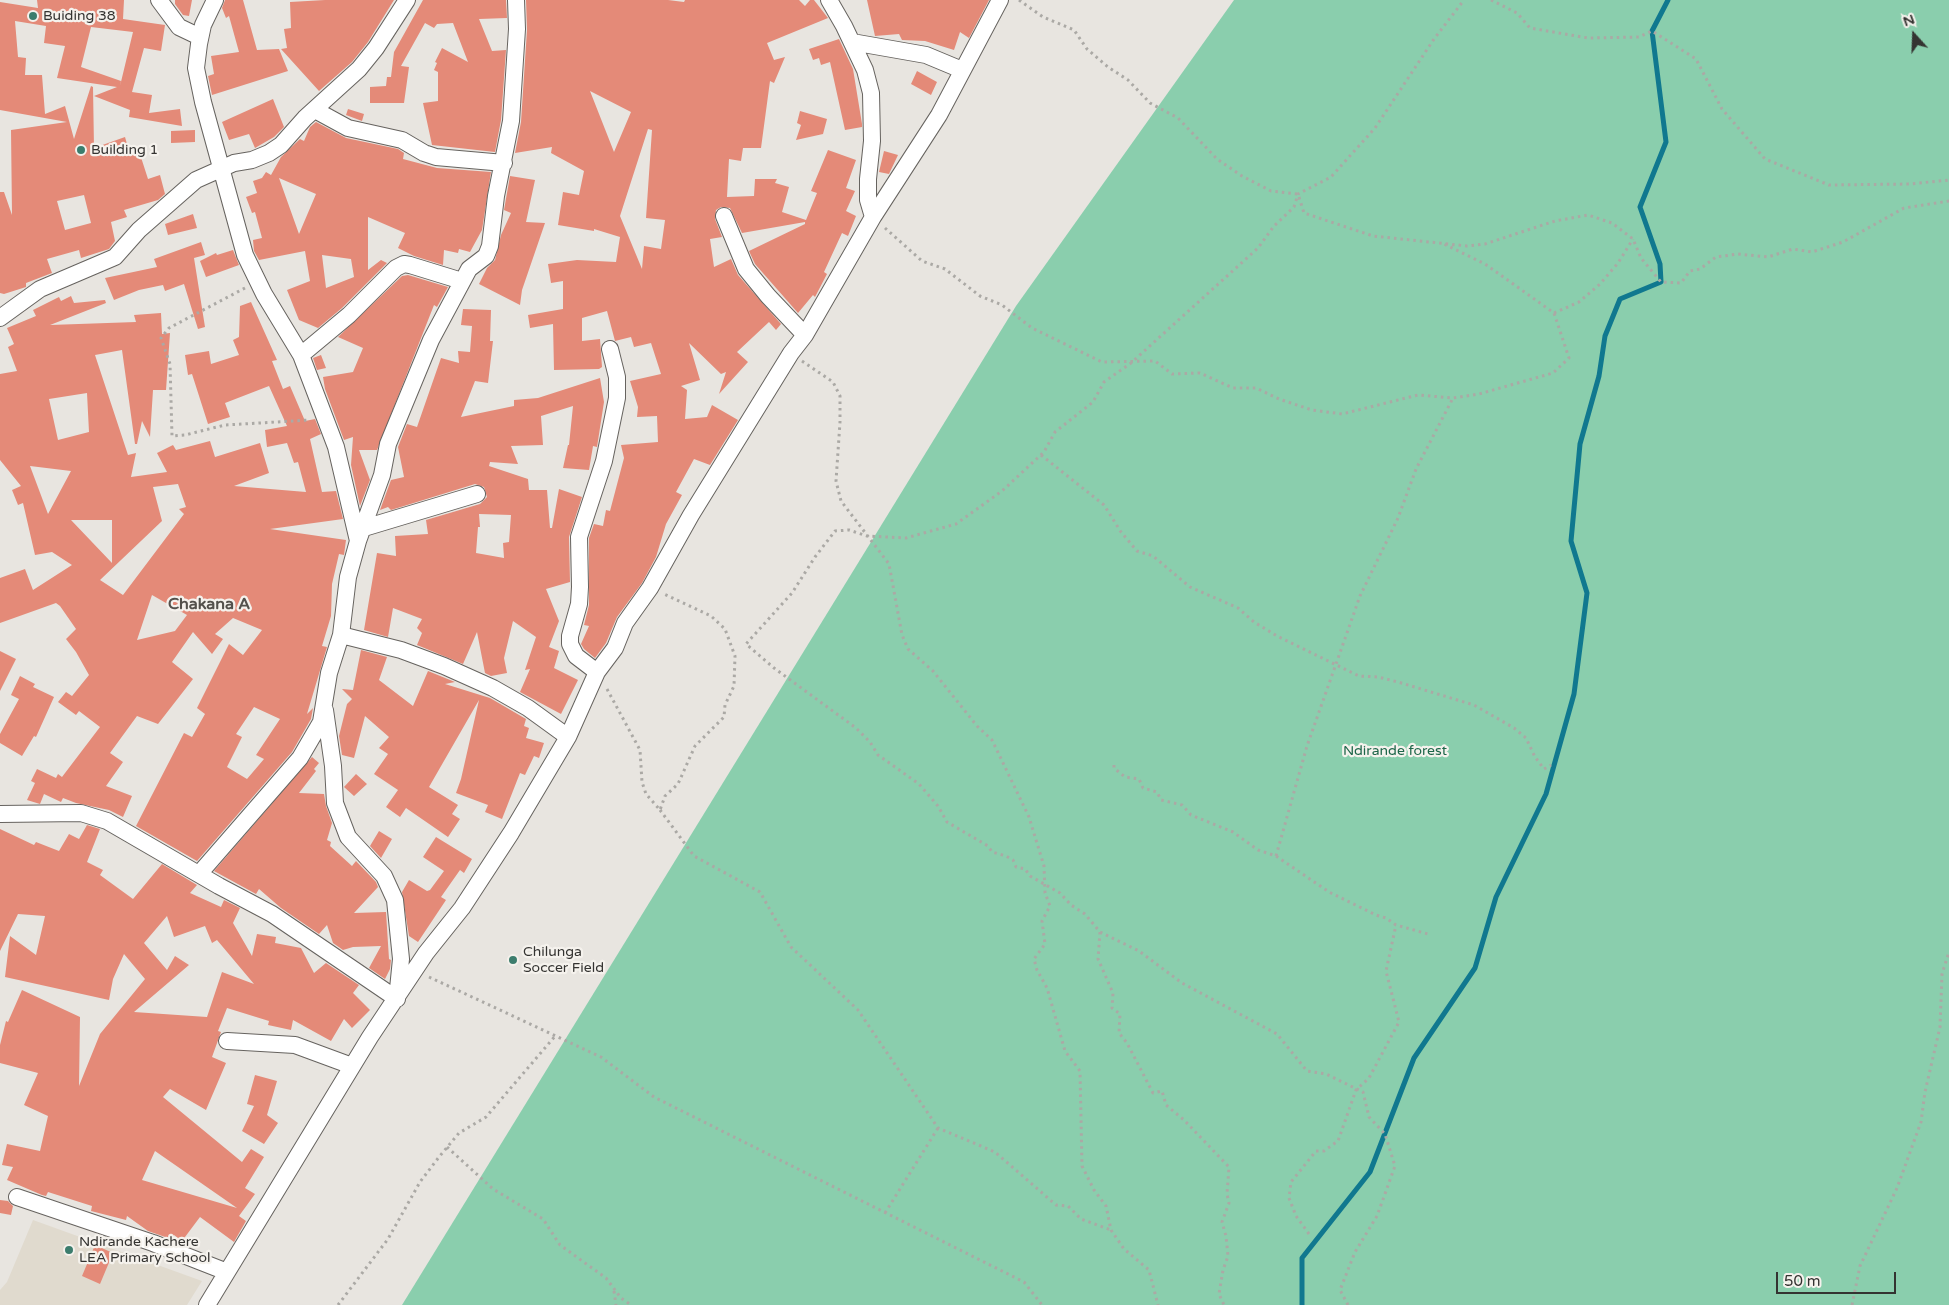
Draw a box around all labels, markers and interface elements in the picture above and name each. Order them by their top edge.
place label: Buiding 38 [43,8,116,24]
marker: Buiding 38 [27,10,39,22]
north arrow [1889,10,1939,60]
text: N [1901,11,1917,30]
place label: Building 1 [91,142,158,158]
marker: Building 1 [75,144,87,156]
district label: Chakana A [168,595,250,615]
park label: Ndirande forest [1343,743,1447,759]
place label: Chilunga Soccer Field [523,944,604,976]
marker: Chilunga Soccer Field [507,954,519,966]
place label: Ndirande Kachere LEA Primary School [79,1234,211,1266]
marker: Ndirande Kachere LEA Primary School [63,1244,75,1256]
scale bar [1779,1262,1899,1294]
text: 50 m [1784,1272,1821,1290]

